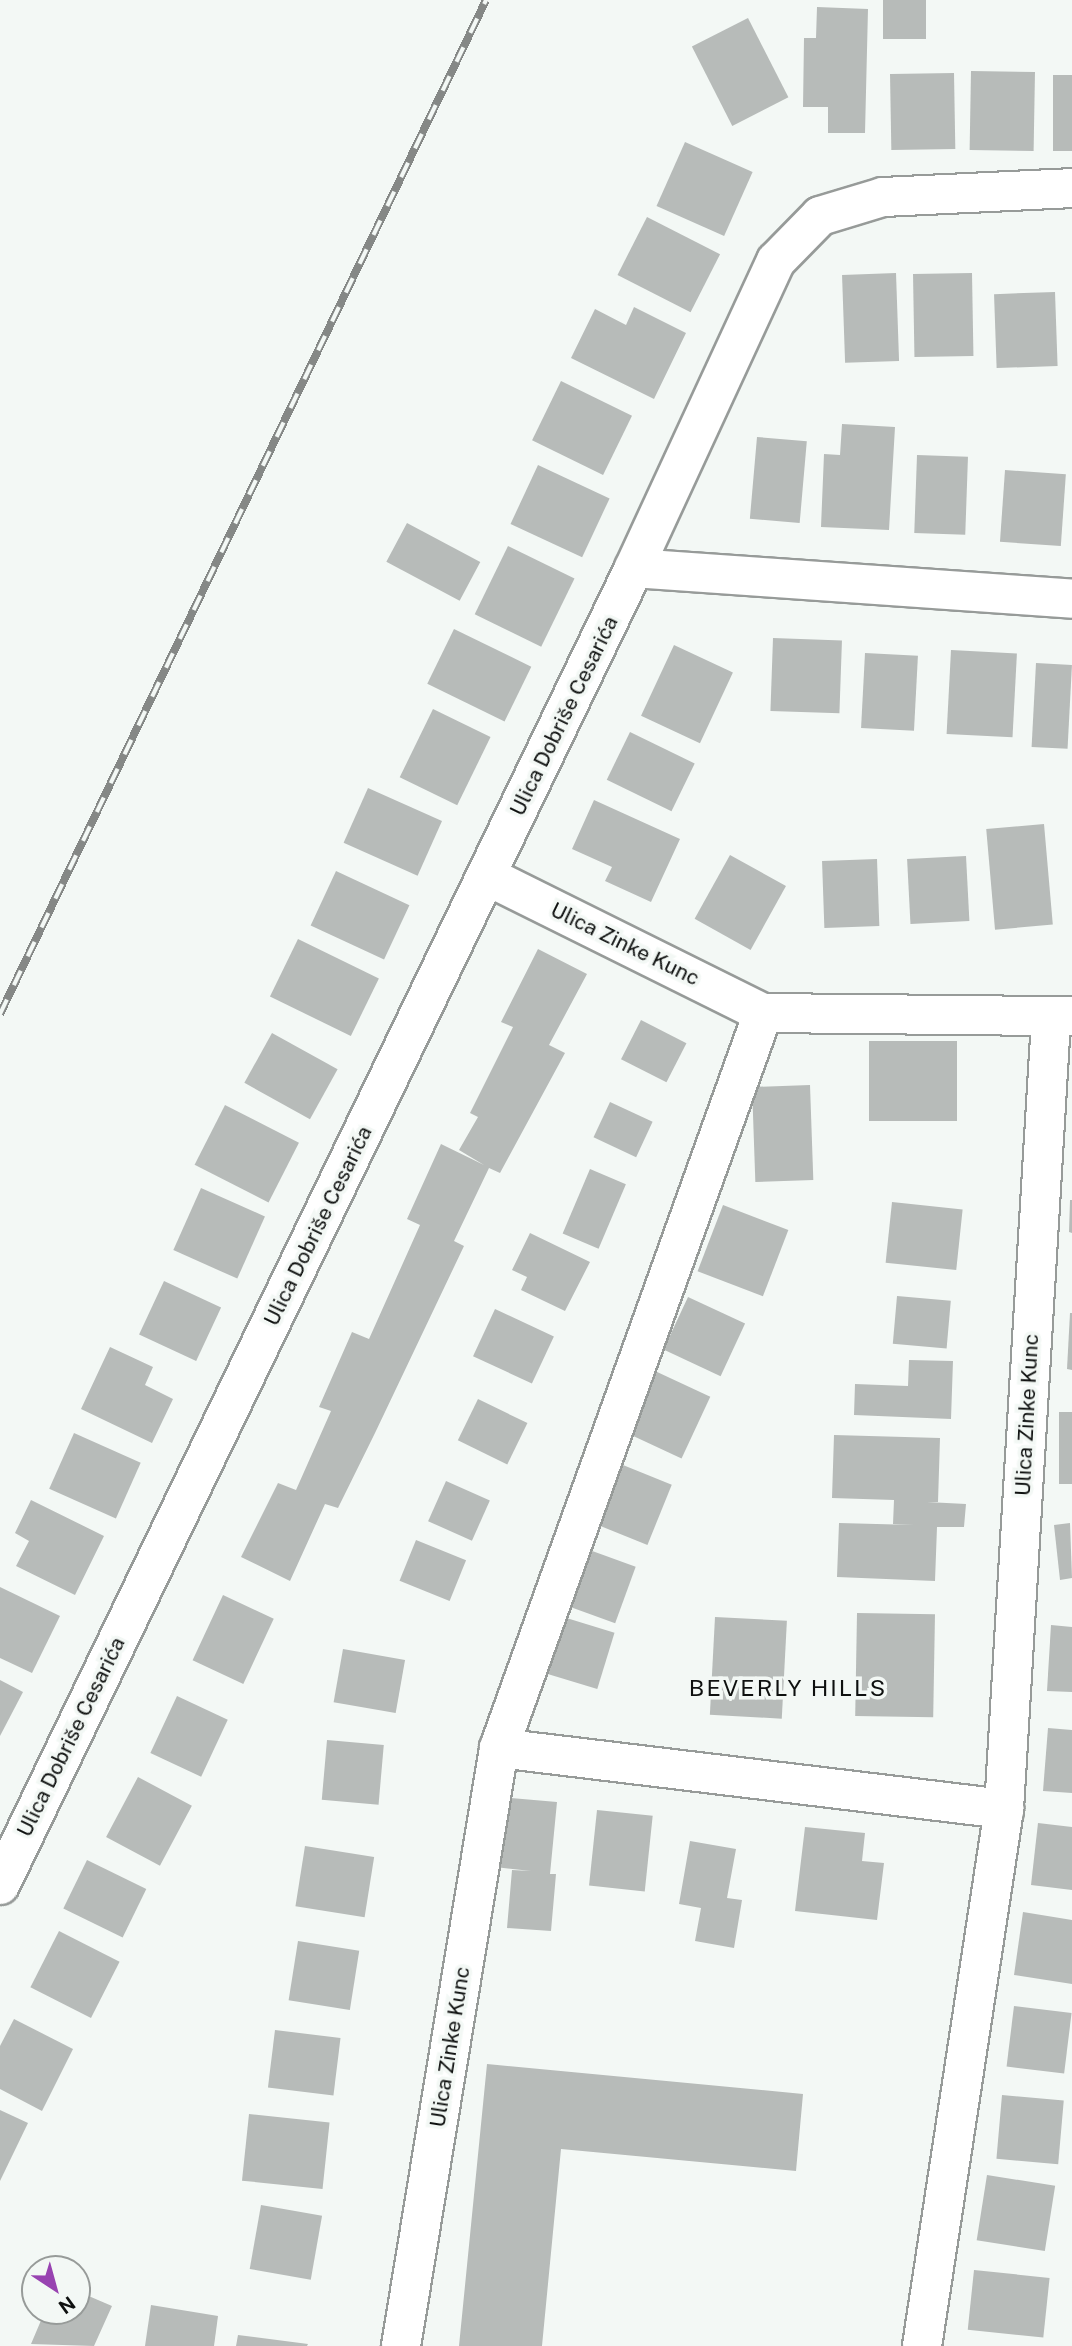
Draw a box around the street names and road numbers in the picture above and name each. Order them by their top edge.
street label: Ulica Dobriše Cesarića [505,612,623,820]
street label: Ulica Zinke Kunc [546,897,704,991]
street label: Ulica Dobriše Cesarića [259,1122,377,1330]
street label: Ulica Zinke Kunc [1010,1333,1044,1497]
street label: Ulica Dobriše Cesarića [12,1633,130,1841]
street label: Ulica Zinke Kunc [425,1965,475,2129]

